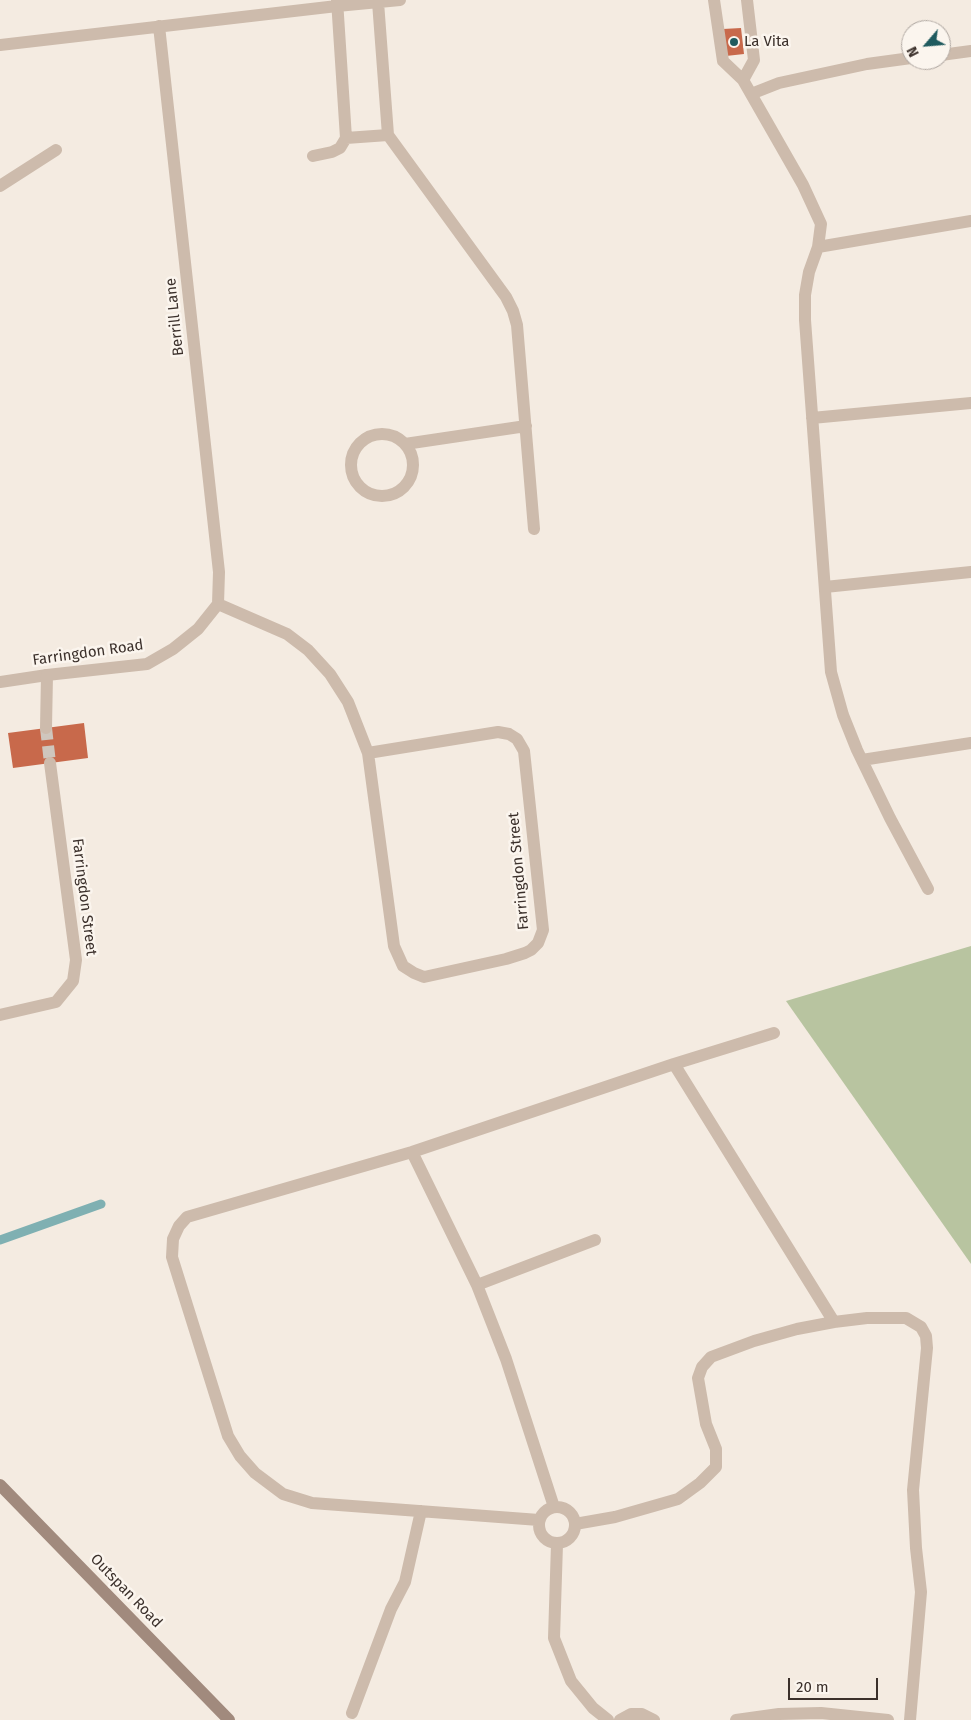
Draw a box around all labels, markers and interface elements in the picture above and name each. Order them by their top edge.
north arrow [901,20,951,70]
place label: La Vita [744,33,789,51]
marker: La Vita [728,36,740,48]
text: N [903,44,923,60]
street label: Berrill Lane [162,277,188,357]
street label: Farringdon Road [31,636,145,670]
street label: Farringdon Street [505,811,533,931]
street label: Farringdon Street [68,837,100,957]
street label: Outspan Road [86,1550,166,1632]
scale bar [791,1668,881,1700]
text: 20 m [796,1678,829,1696]

